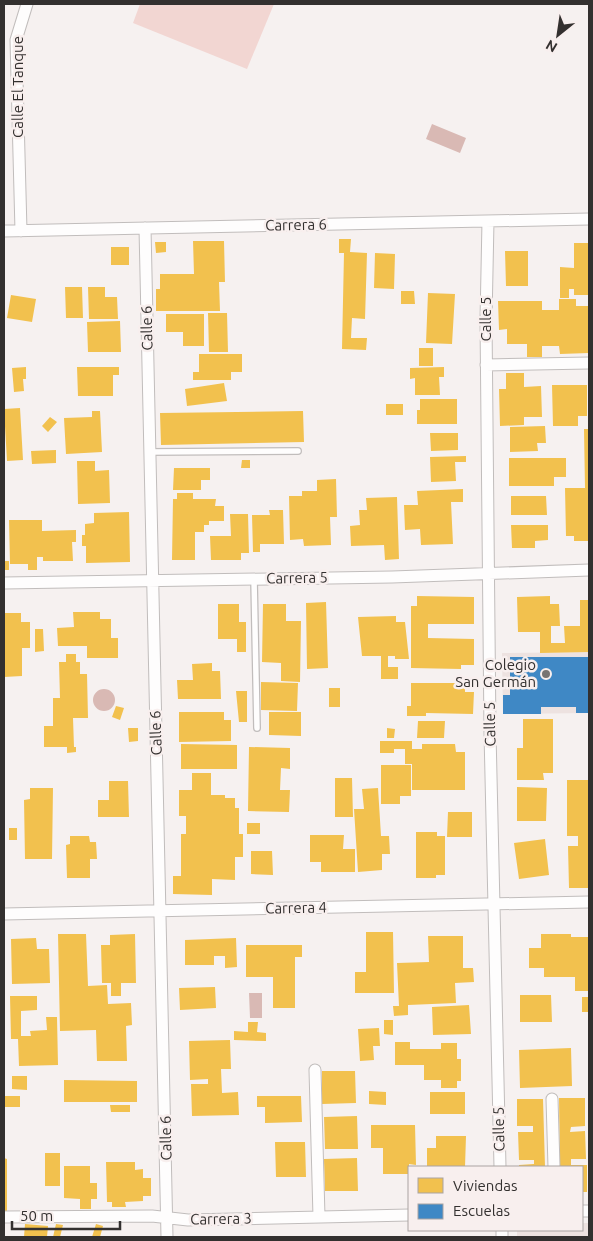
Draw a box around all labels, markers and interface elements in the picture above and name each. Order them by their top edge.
north arrow [533,10,583,60]
street label: Calle El Tanque [9,36,26,138]
text: N [543,37,560,56]
street label: Carrera 6 [265,215,327,234]
street label: Calle 5 [477,297,494,341]
street label: Calle 6 [138,305,155,351]
street label: Carrera 5 [266,568,328,587]
place label: Colegio San Germán [455,656,536,690]
marker: Colegio San Germán [540,668,552,680]
street label: Calle 5 [481,701,498,747]
street label: Calle 6 [146,710,165,756]
street label: Carrera 4 [265,898,327,917]
street label: Calle 5 [490,1106,507,1152]
street label: Calle 6 [157,1115,174,1161]
legend [408,1166,583,1231]
text: Viviendas [453,1177,517,1194]
scale bar [12,1198,120,1230]
text: Escuelas [453,1202,510,1219]
text: 50 m [20,1207,53,1224]
street label: Carrera 3 [190,1209,252,1228]

